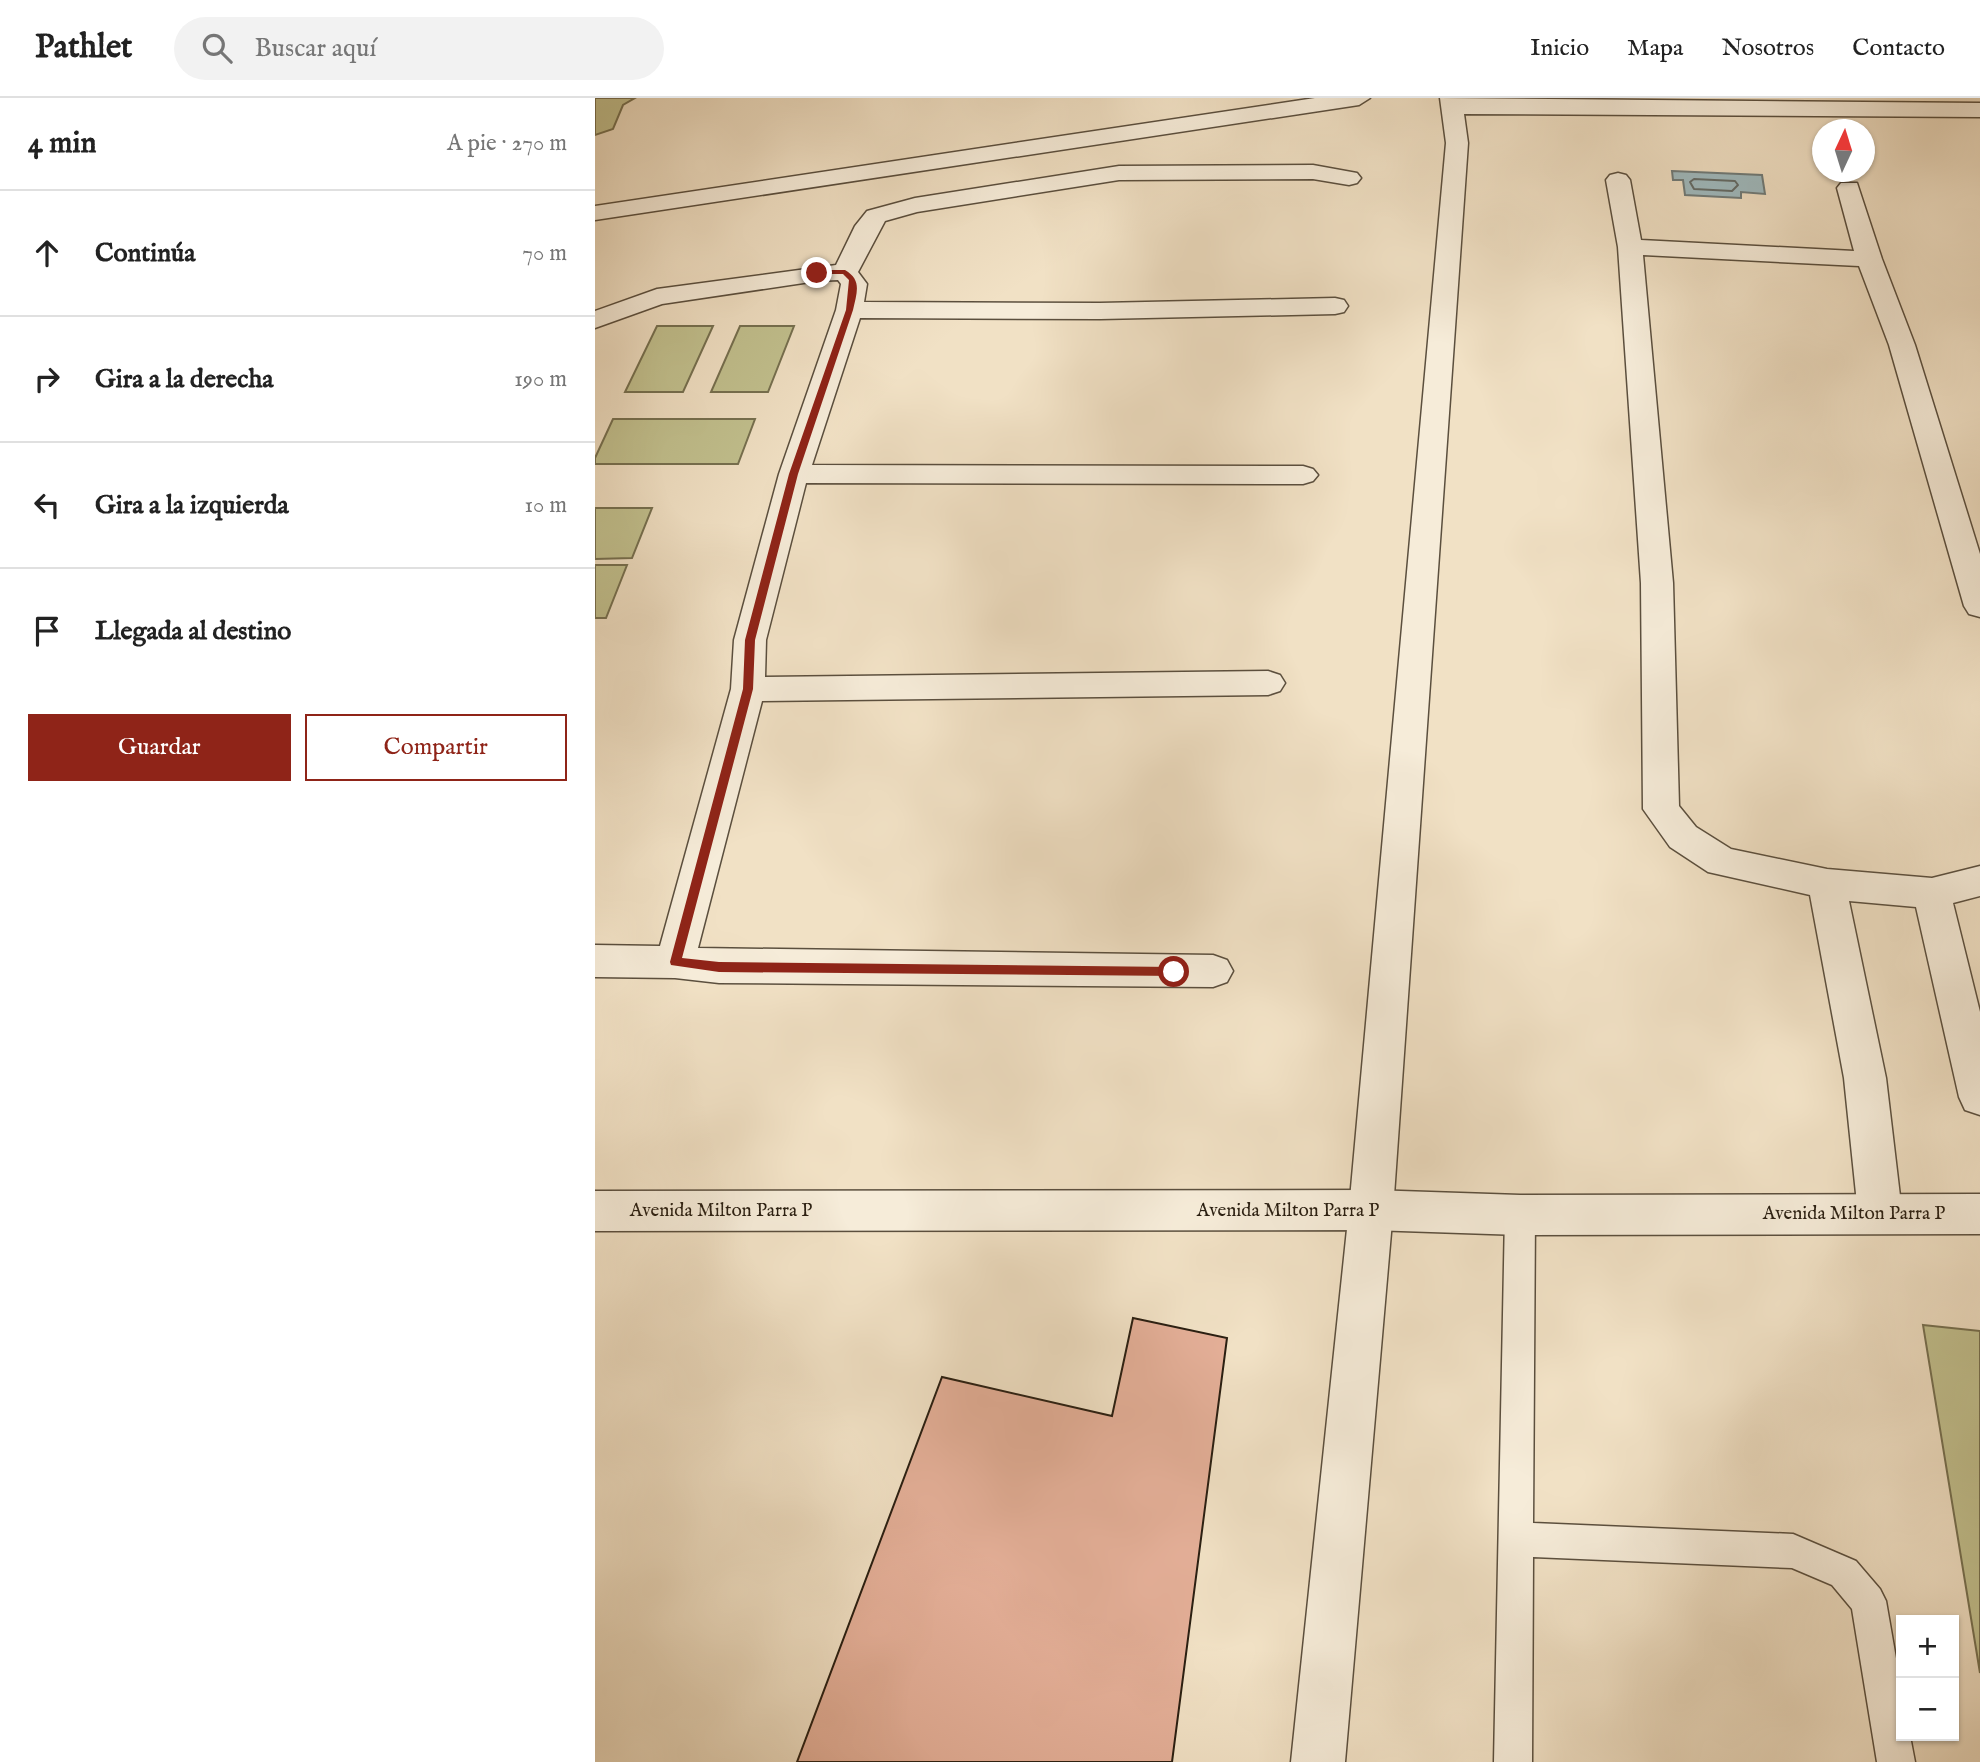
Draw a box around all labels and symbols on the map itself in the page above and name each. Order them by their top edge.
north arrow [1812,119,1875,182]
route end [801,257,832,288]
route start [1158,956,1189,987]
street label: Avenida Milton Parra P [629,1199,812,1223]
street label: Avenida Milton Parra P [1196,1199,1379,1223]
street label: Avenida Milton Parra P [1762,1202,1945,1226]

